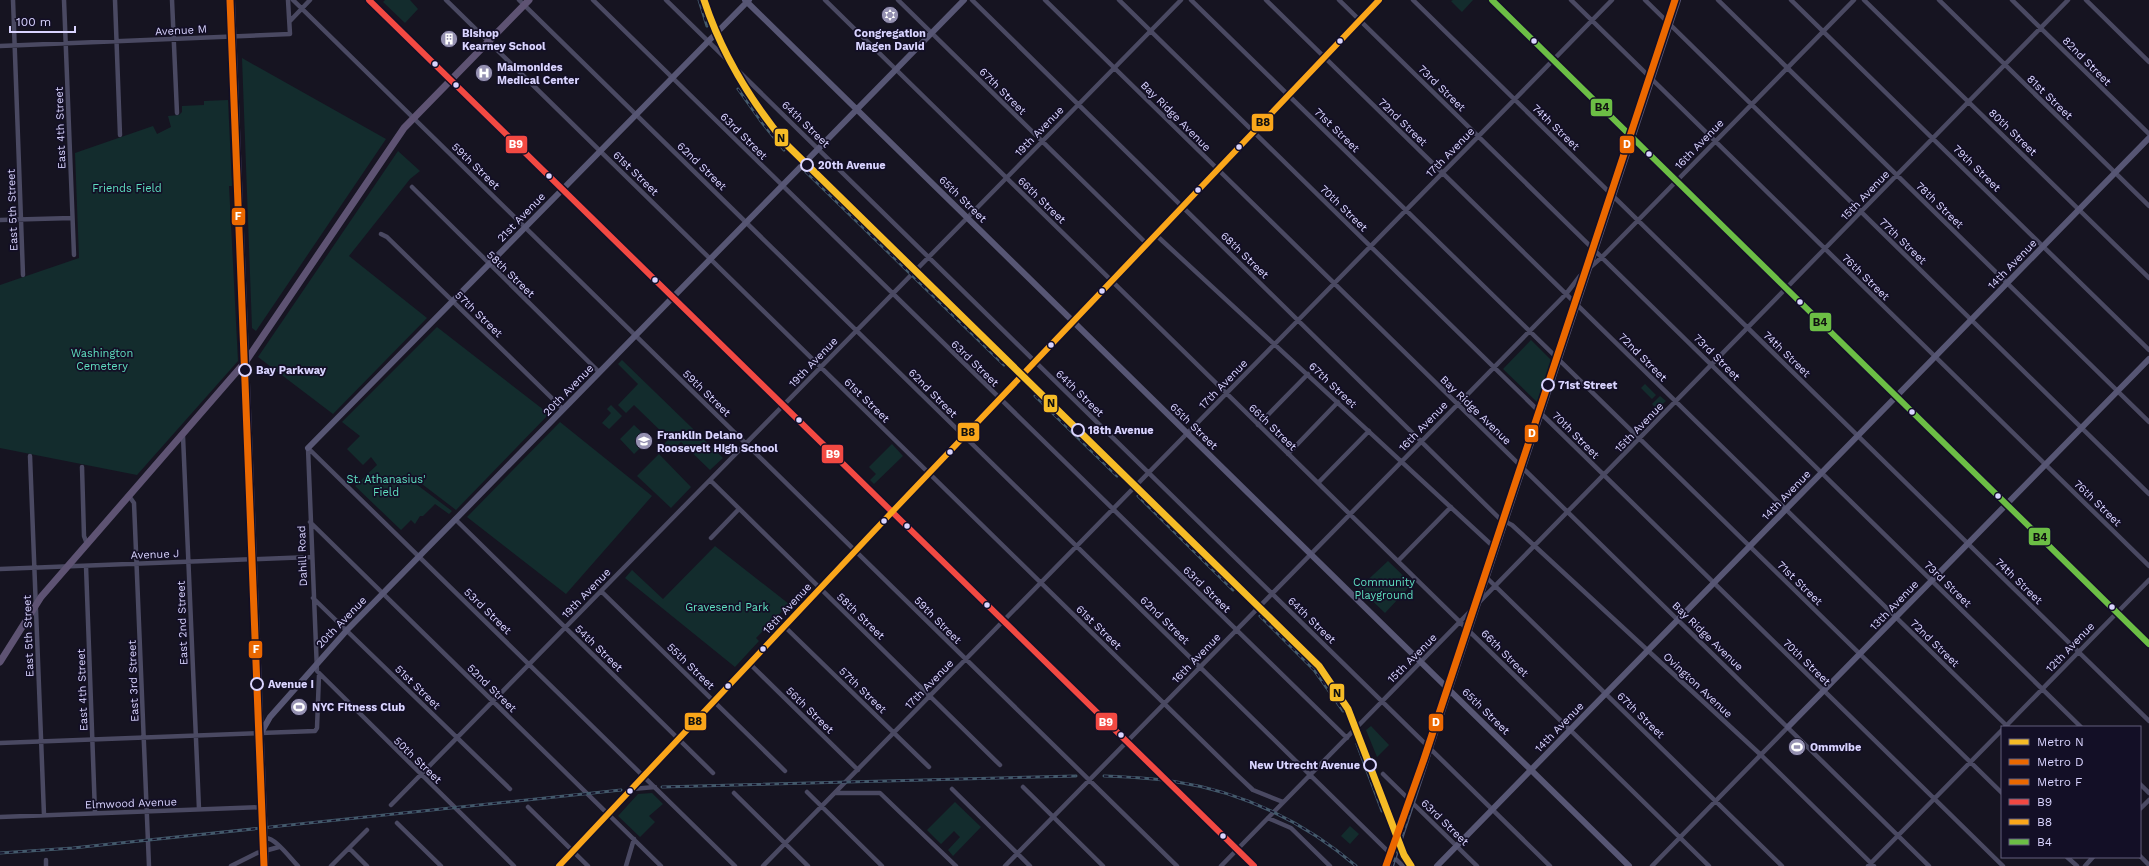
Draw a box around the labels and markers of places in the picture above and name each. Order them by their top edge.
synagogue icon: Congregation Magen David [880,5,900,25]
place label: Bishop Kearney School [462,27,546,53]
place label: Congregation Magen David [854,27,926,53]
building icon: Bishop Kearney School [439,29,459,49]
unlabelled marker [1335,36,1345,46]
unlabelled marker [1529,36,1539,46]
unlabelled marker [430,59,440,69]
place label: Maimonides Medical Center [497,61,579,87]
hospital icon: Maimonides Medical Center [474,63,494,83]
unlabelled marker [451,80,461,90]
unlabelled marker [1234,142,1244,152]
unlabelled marker [1644,149,1654,159]
marker: 20th Avenue [800,158,814,172]
place label: 20th Avenue [818,159,886,172]
unlabelled marker [544,171,554,181]
unlabelled marker [1193,185,1203,195]
unlabelled marker [650,275,660,285]
unlabelled marker [1097,286,1107,296]
unlabelled marker [1795,297,1805,307]
unlabelled marker [1046,340,1056,350]
marker: Bay Parkway [238,363,252,377]
place label: Bay Parkway [256,364,327,377]
marker: 71st Street [1541,378,1555,392]
place label: 71st Street [1558,379,1617,392]
unlabelled marker [1907,407,1917,417]
unlabelled marker [794,415,804,425]
marker: 18th Avenue [1071,423,1085,437]
place label: 18th Avenue [1088,424,1154,437]
place label: Franklin Delano Roosevelt High School [657,429,778,455]
school or university icon: Franklin Delano Roosevelt High School [634,431,654,451]
unlabelled marker [945,447,955,457]
unlabelled marker [1993,491,2003,501]
unlabelled marker [879,516,889,526]
unlabelled marker [902,521,912,531]
unlabelled marker [982,600,992,610]
unlabelled marker [2107,602,2117,612]
unlabelled marker [758,644,768,654]
marker: Avenue I [250,677,264,691]
place label: Avenue I [268,678,314,691]
unlabelled marker [723,681,733,691]
sports icon: NYC Fitness Club [289,697,309,717]
place label: NYC Fitness Club [312,701,405,714]
unlabelled marker [1116,730,1126,740]
sports icon: Ommvibe [1787,737,1807,757]
place label: Ommvibe [1810,741,1861,754]
marker: New Utrecht Avenue [1363,758,1377,772]
place label: New Utrecht Avenue [1249,759,1360,772]
unlabelled marker [625,786,635,796]
unlabelled marker [1218,831,1228,841]

